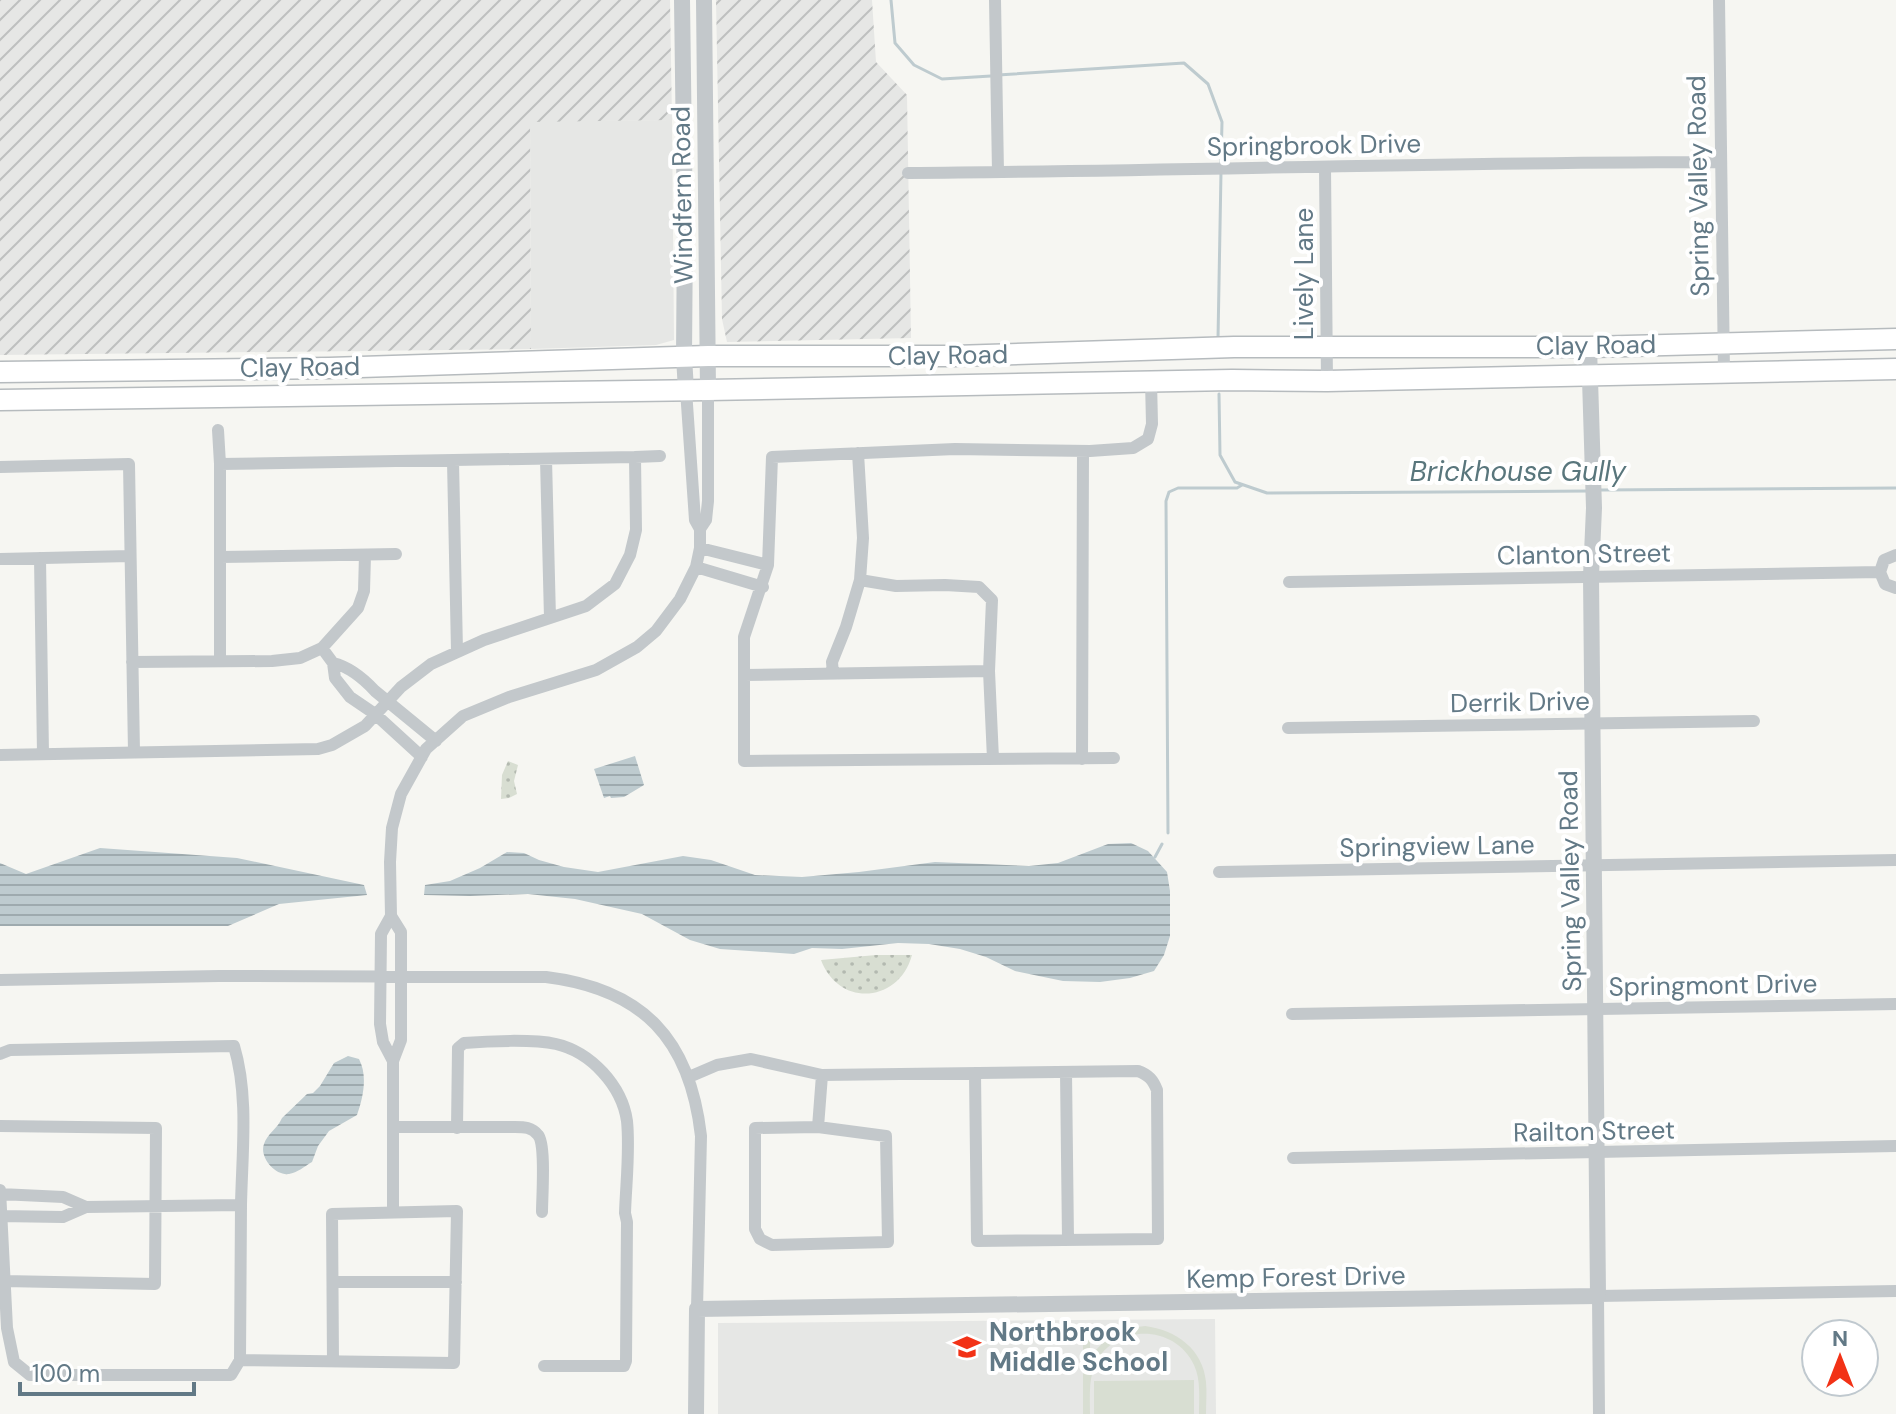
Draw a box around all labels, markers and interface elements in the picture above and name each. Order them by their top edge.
street label: Spring Valley Road [1679,75,1717,297]
street label: Windfern Road [663,106,701,284]
street label: Springbrook Drive [1206,126,1422,164]
street label: Lively Lane [1287,208,1321,340]
street label: Clay Road [1536,327,1656,363]
street label: Clay Road [888,337,1008,373]
street label: Clay Road [240,349,360,385]
water label: Brickhouse Gully [1410,453,1628,490]
street label: Clanton Street [1497,535,1671,573]
street label: Derrik Drive [1450,684,1590,720]
street label: Spring Valley Road [1551,770,1589,992]
street label: Springview Lane [1339,827,1535,865]
street label: Springmont Drive [1608,966,1818,1004]
street label: Railton Street [1513,1113,1675,1149]
street label: Kemp Forest Drive [1186,1258,1406,1296]
place label: Northbrook Middle School [989,1315,1168,1379]
north arrow [1800,1318,1880,1398]
text: N [1832,1324,1848,1353]
school or university icon: Northbrook Middle School [952,1332,982,1362]
scale bar [20,1346,194,1396]
text: 100 m [32,1358,100,1389]

